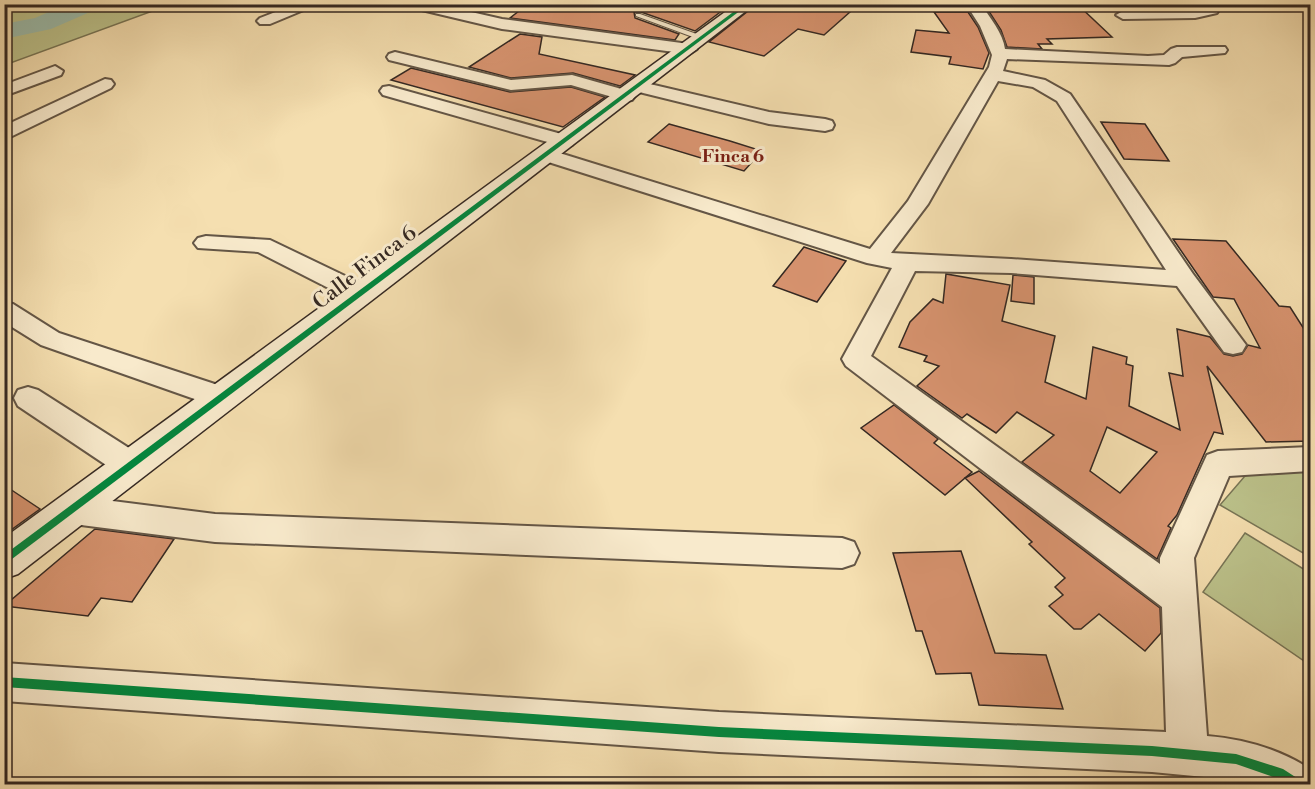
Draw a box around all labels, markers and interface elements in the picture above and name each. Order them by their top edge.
district label: Finca 6 [702,145,764,168]
street label: Calle Finca 6 [308,220,422,316]

